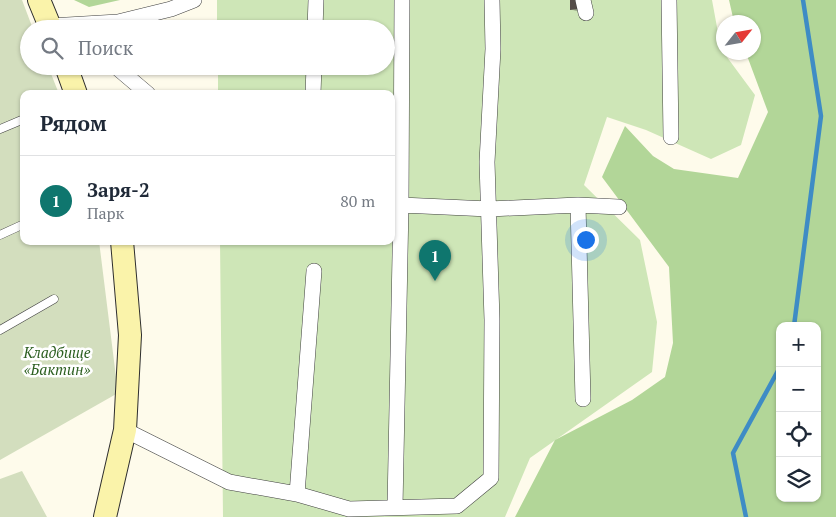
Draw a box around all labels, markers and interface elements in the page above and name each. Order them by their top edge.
north arrow [716,15,761,60]
search box [20,20,395,75]
icon: search [38,34,66,62]
text: Поиск [78,35,133,60]
text: Рядом [40,109,107,137]
text: Заря-2 [87,177,150,202]
text: 1 [51,190,61,212]
text: 80 m [340,190,375,212]
text: Парк [87,202,124,224]
your location [573,227,599,253]
pin: 1 [419,240,451,281]
map controls [776,322,821,502]
button: + [776,322,821,367]
park label: Кладбище «Бактин» [22,342,91,379]
button: − [776,367,821,412]
button: locate [776,412,821,457]
button: layers [776,457,821,502]

